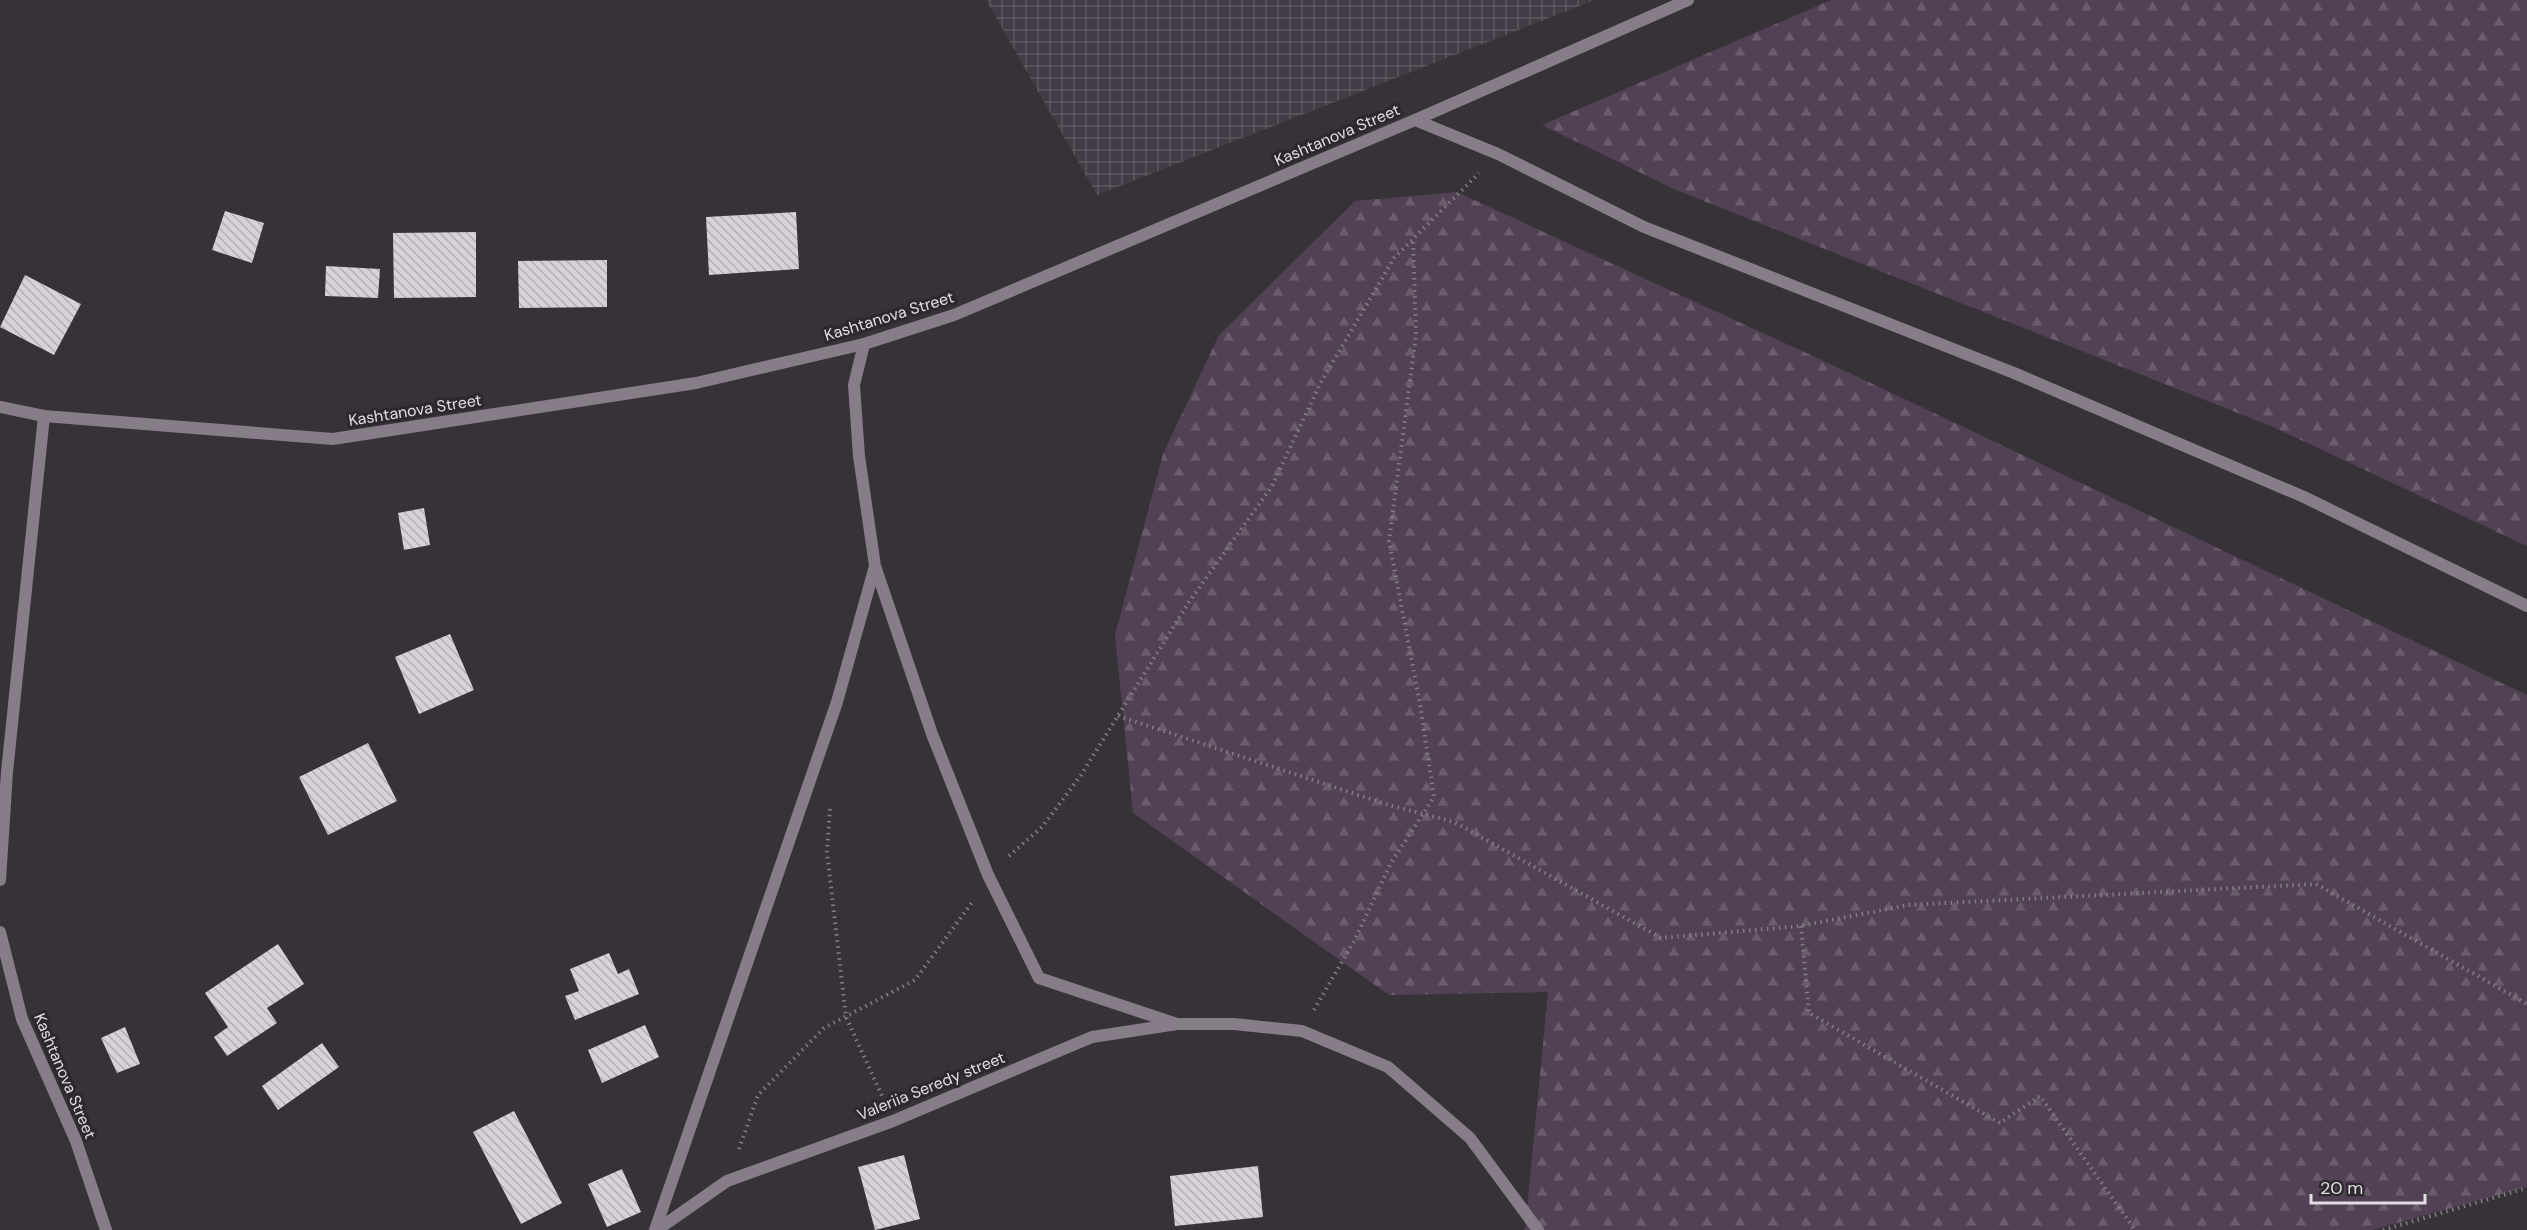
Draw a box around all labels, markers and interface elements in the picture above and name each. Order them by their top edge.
street label: Kashtanova Street [1271,99,1403,171]
street label: Kashtanova Street [822,286,956,346]
street label: Kashtanova Street [347,389,483,431]
street label: Kashtanova Street [29,1010,101,1142]
street label: Valeriia Seredy street [854,1047,1008,1125]
scale bar [2311,1167,2425,1205]
text: 20 m [2320,1176,2363,1200]

